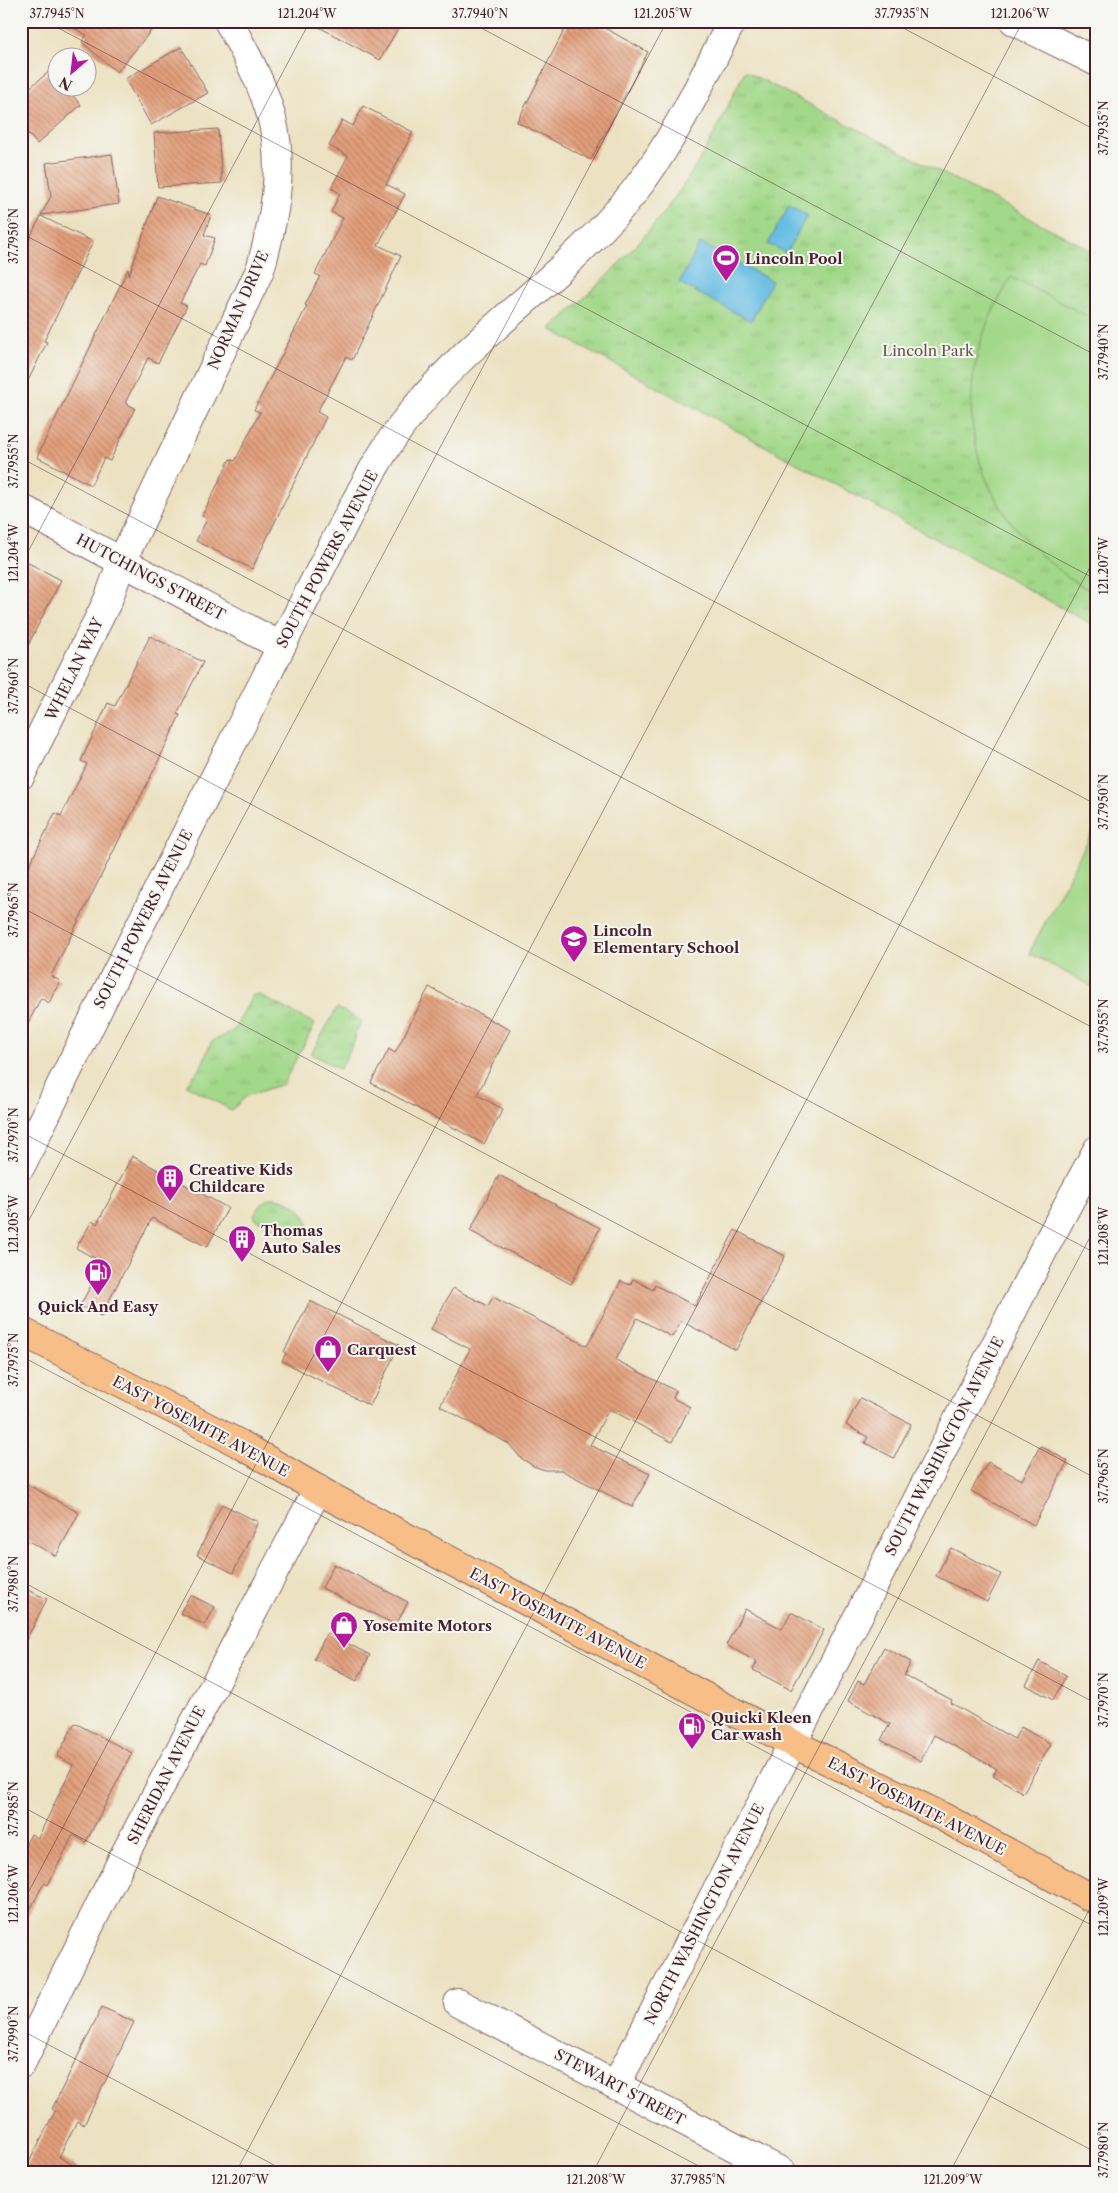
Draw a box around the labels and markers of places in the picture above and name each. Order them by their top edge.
sports icon: Lincoln Pool [711,243,741,282]
place label: Lincoln Pool [745,249,842,268]
place label: Lincoln Elementary School [593,921,739,957]
school or university icon: Lincoln Elementary School [559,924,589,963]
place label: Creative Kids Childcare [189,1160,293,1196]
building icon: Creative Kids Childcare [155,1163,185,1202]
place label: Thomas Auto Sales [260,1221,341,1257]
building icon: Thomas Auto Sales [227,1224,257,1263]
fuel station icon: Quick And Easy [83,1257,113,1296]
place label: Quick And Easy [38,1297,159,1316]
shop icon: Carquest [313,1334,343,1373]
place label: Carquest [347,1340,417,1359]
shop icon: Yosemite Motors [329,1610,359,1649]
place label: Yosemite Motors [362,1616,492,1635]
place label: Quicki Kleen Car wash [711,1708,813,1744]
fuel station icon: Quicki Kleen Car wash [677,1711,707,1750]

